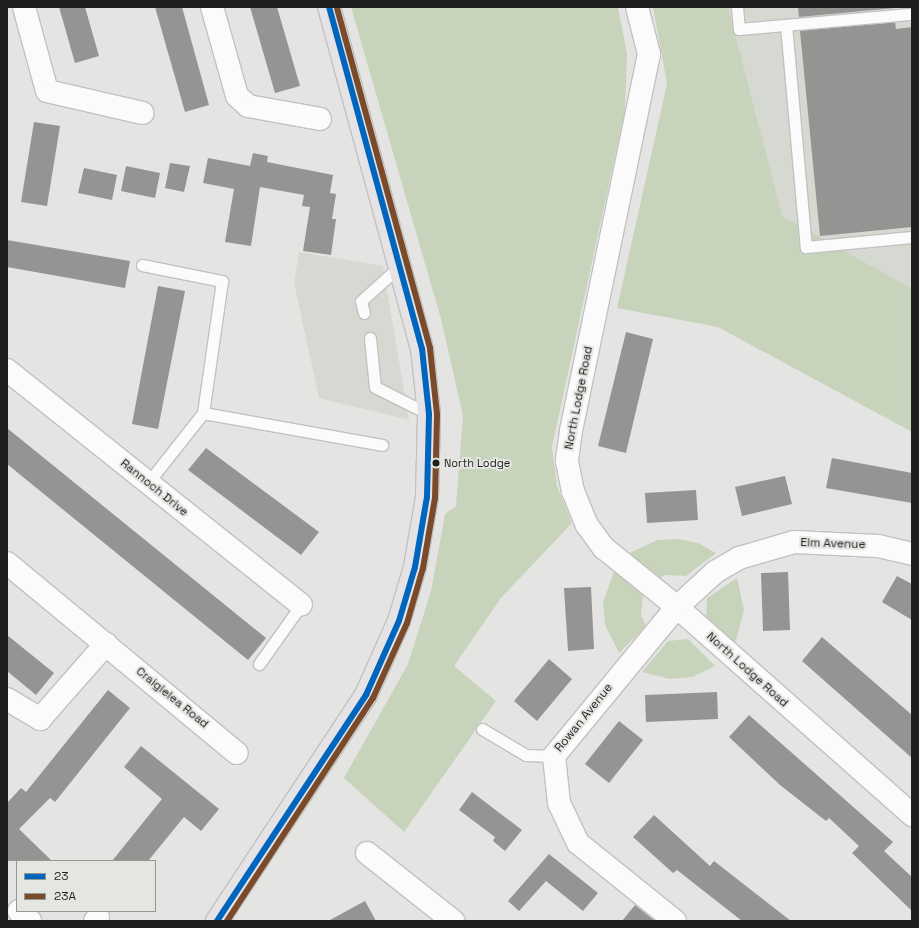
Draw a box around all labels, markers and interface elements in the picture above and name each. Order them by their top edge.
street label: North Lodge Road [562,345,596,451]
street label: Rannoch Drive [117,456,191,520]
place label: North Lodge [444,456,510,470]
marker: North Lodge [431,458,441,468]
street label: Elm Avenue [800,536,866,552]
street label: North Lodge Road [703,630,791,710]
street label: Craigielea Road [133,664,211,732]
street label: Rowan Avenue [552,681,616,755]
legend [16,860,156,912]
text: 23 [54,868,68,884]
text: 23A [54,888,76,904]

